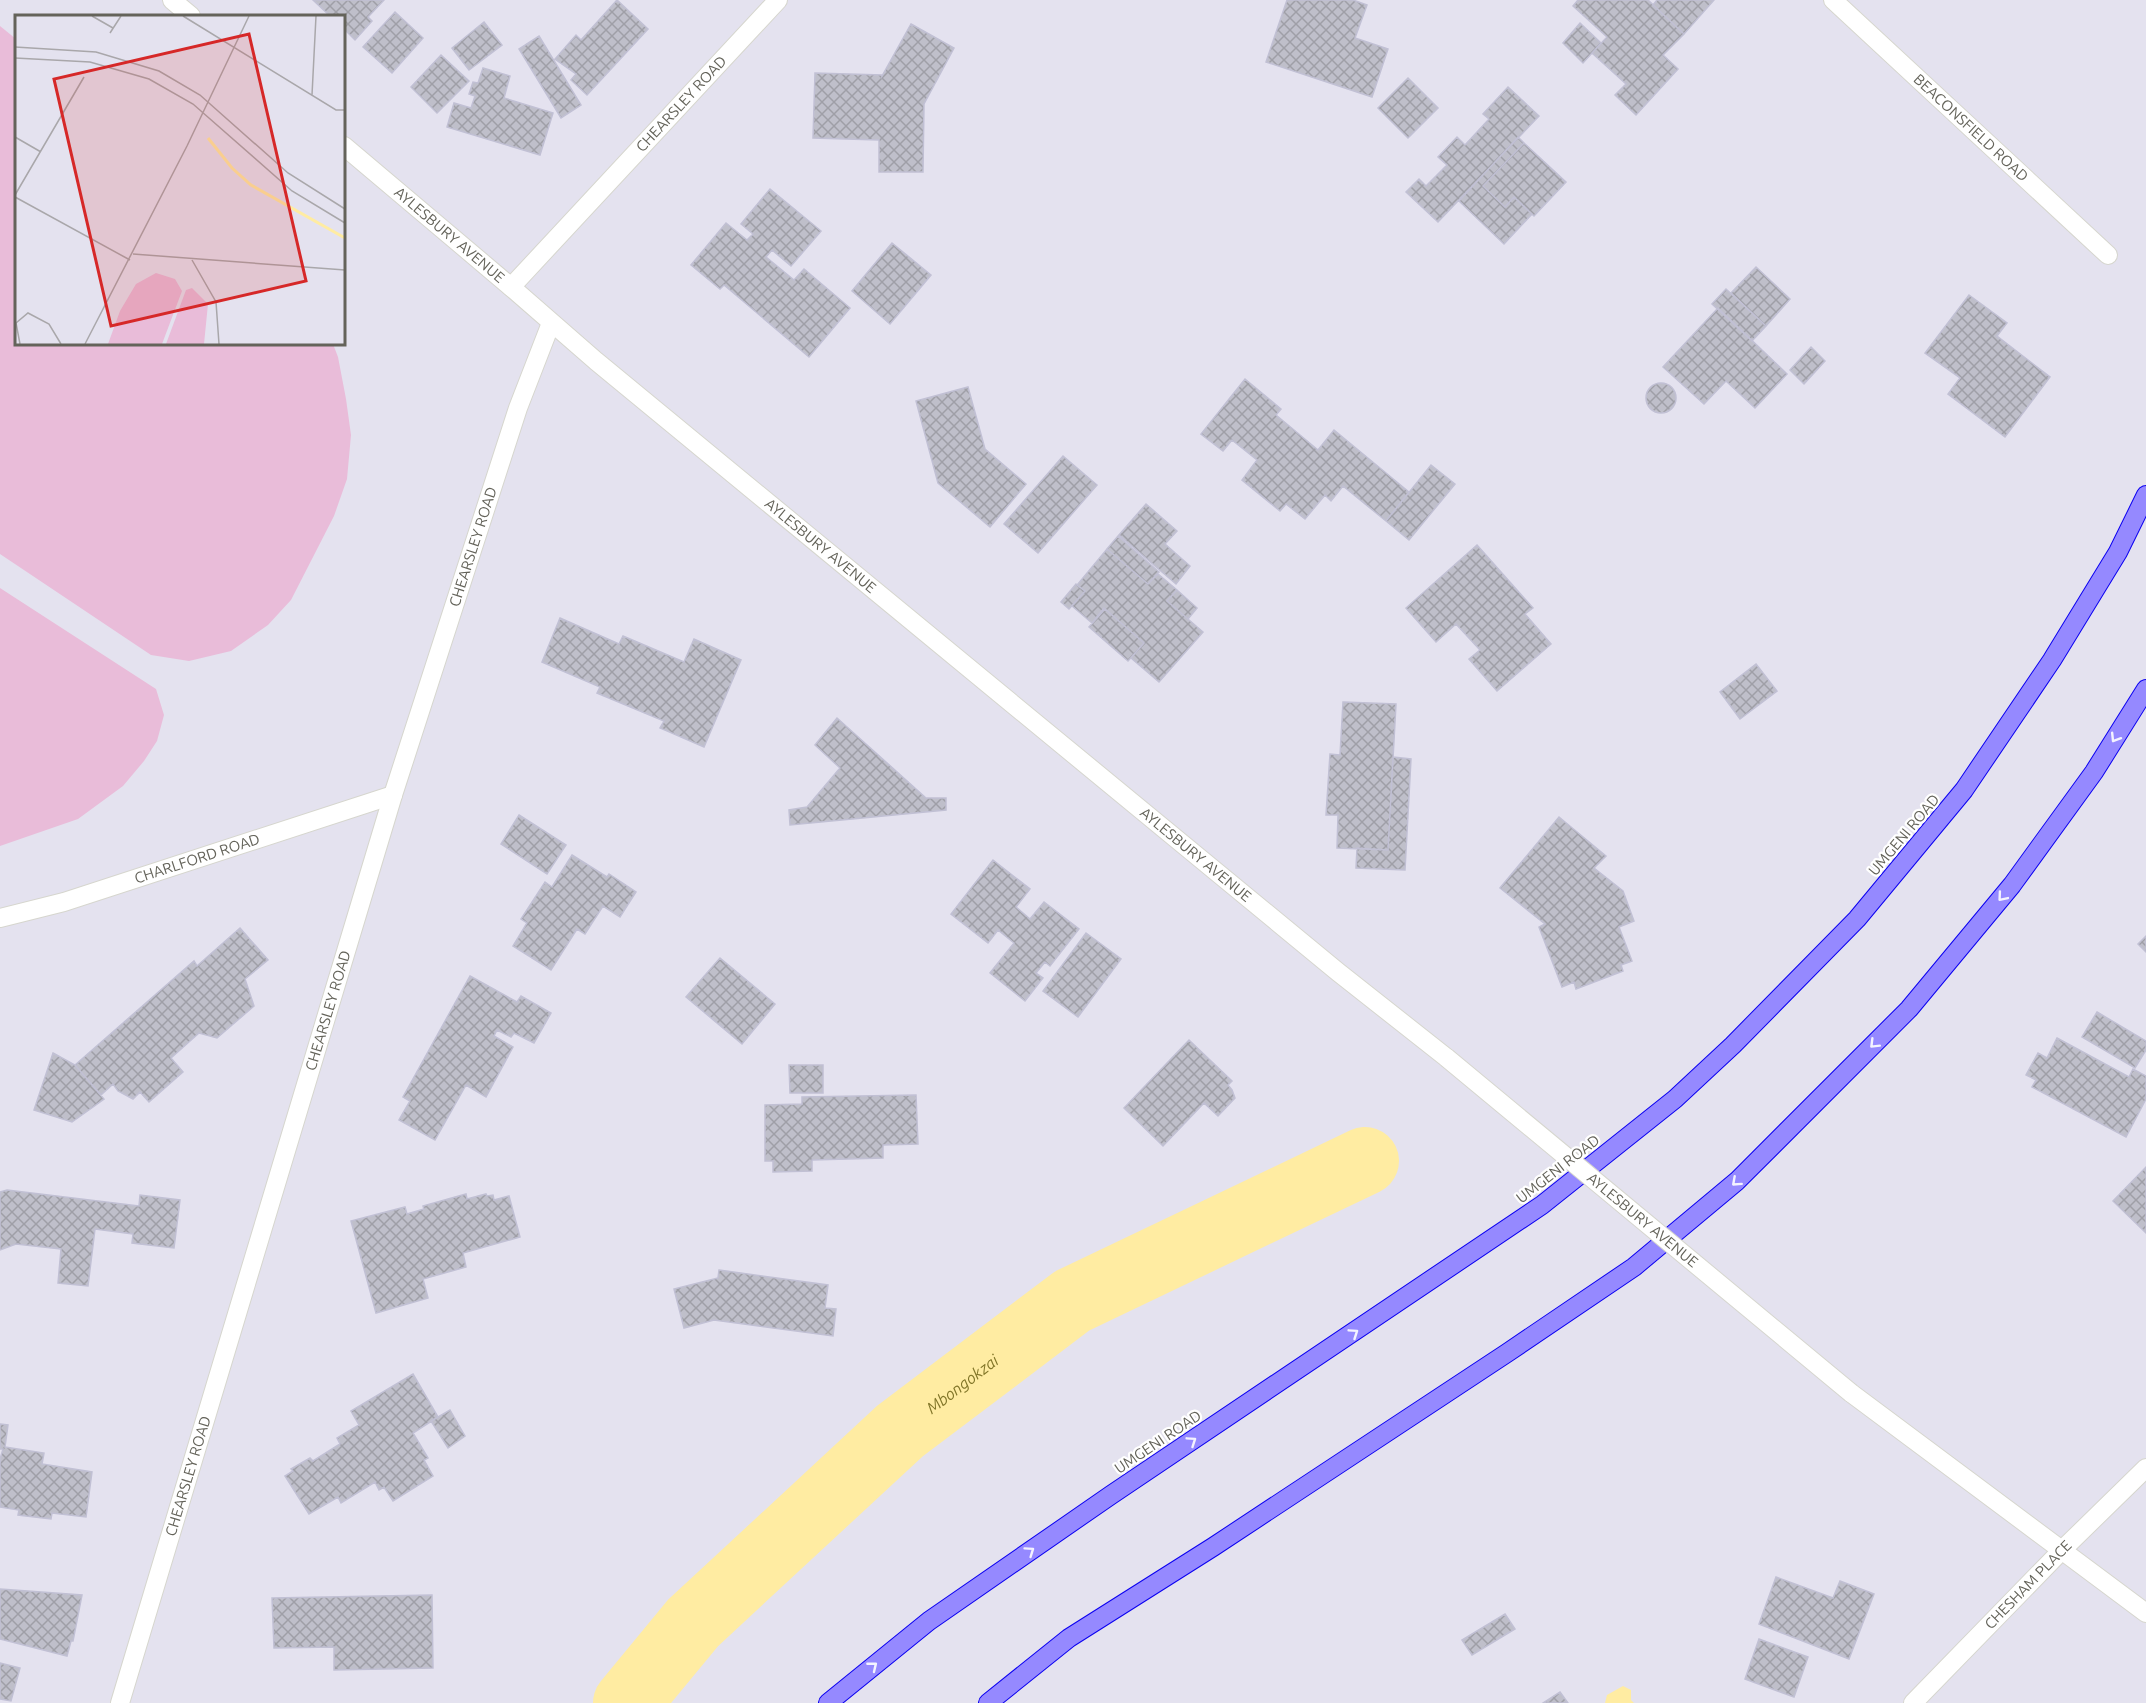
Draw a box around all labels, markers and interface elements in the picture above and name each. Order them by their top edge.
inset map [15,15,345,345]
street label: CHEARSLEY ROAD [632,52,730,155]
street label: BEACONSFIELD ROAD [1910,70,2032,185]
street label: AYLESBURY AVENUE [391,183,508,286]
street label: CHEARSLEY ROAD [445,485,500,609]
street label: AYLESBURY AVENUE [762,495,880,596]
one-way arrow [2111,731,2122,742]
street label: UMGENI ROAD [1865,791,1943,879]
street label: AYLESBURY AVENUE [1137,804,1255,905]
street label: CHARLFORD ROAD [132,830,262,886]
one-way arrow [1999,890,2010,901]
street label: CHEARSLEY ROAD [302,948,354,1073]
one-way arrow [1871,1037,1882,1048]
street label: UMGENI ROAD [1513,1131,1603,1206]
street label: AYLESBURY AVENUE [1584,1169,1702,1271]
one-way arrow [1732,1175,1743,1186]
one-way arrow [1347,1329,1358,1340]
water label: Mbongokzai [923,1350,1003,1417]
street label: UMGENI ROAD [1111,1406,1204,1477]
street label: CHEARSLEY ROAD [162,1414,214,1538]
one-way arrow [1185,1437,1196,1448]
street label: CHESHAM PLACE [1981,1537,2075,1632]
one-way arrow [1024,1547,1035,1558]
one-way arrow [866,1662,877,1673]

